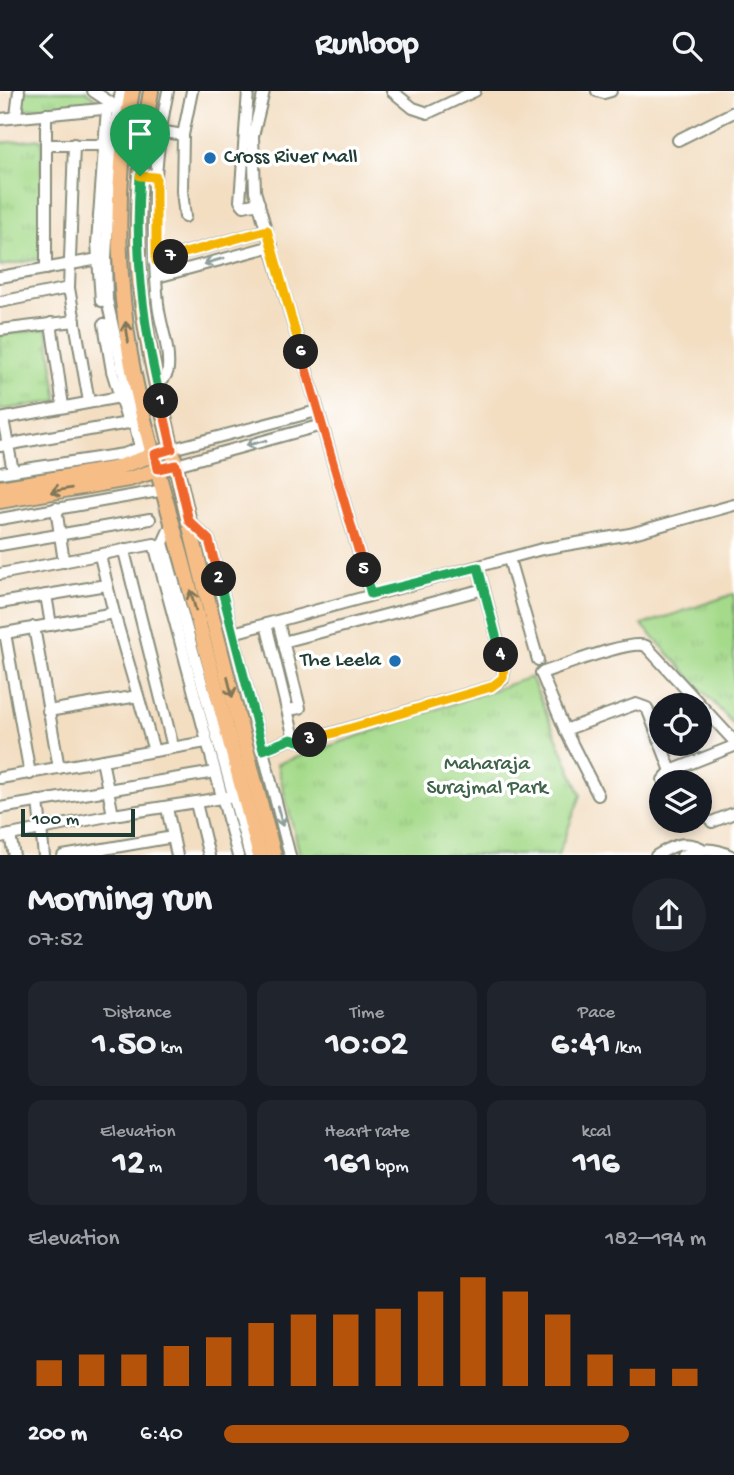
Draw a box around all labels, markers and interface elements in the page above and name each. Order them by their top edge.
icon: back [28,27,66,65]
text: Runloop [316,27,419,65]
icon: search [668,27,706,65]
pin [110,104,170,176]
icon: arrive [121,115,159,153]
place label: Cross River Mall [224,146,358,171]
marker: Cross River Mall [202,150,218,166]
pin: 7 [154,239,188,275]
text: 7 [166,245,175,268]
one-way arrow [203,255,226,268]
one-way arrow [120,321,133,343]
pin: 6 [284,335,318,369]
text: 6 [296,340,305,363]
pin: 1 [144,383,178,419]
text: 1 [157,389,164,412]
one-way arrow [245,437,267,450]
one-way arrow [51,484,73,497]
pin: 5 [346,553,382,587]
text: 5 [359,558,369,581]
pin: 2 [202,561,236,596]
text: 2 [214,567,223,590]
one-way arrow [185,589,198,611]
pin: 4 [484,637,518,673]
text: 4 [496,643,505,666]
place label: The Leela [299,649,382,674]
marker: The Leela [387,653,403,669]
one-way arrow [225,676,238,698]
map controls [649,693,712,833]
button: locate [649,693,712,756]
pin: 3 [292,723,328,757]
text: 3 [305,728,314,751]
park label: Maharaja Surajmal Park [426,753,550,802]
button: layers [649,770,712,833]
one-way arrow [274,805,287,827]
scale bar [21,807,135,838]
text: 100 m [32,809,79,832]
button: share [632,878,706,952]
text: Morning run [28,879,212,923]
text: 07:52 [28,927,84,954]
text: Distance [104,1002,171,1025]
text: Time [350,1002,384,1025]
text: Pace [578,1002,615,1025]
text: 1.50 [93,1025,156,1066]
text: 10:02 [326,1025,408,1066]
text: 6:41 [551,1025,611,1066]
text: km [156,1037,183,1060]
text: /km [611,1037,642,1060]
text: Elevation [100,1121,175,1144]
text: Heart rate [324,1121,410,1144]
text: kcal [581,1121,611,1144]
text: 12 [113,1144,144,1185]
text: 161 [325,1144,371,1185]
text: 116 [573,1144,619,1185]
text: m [144,1156,162,1179]
text: bpm [371,1156,409,1179]
text: Elevation [28,1226,119,1253]
text: 182–194 m [605,1226,706,1253]
text: 200 m [28,1421,87,1448]
text: 6:40 [140,1421,183,1448]

